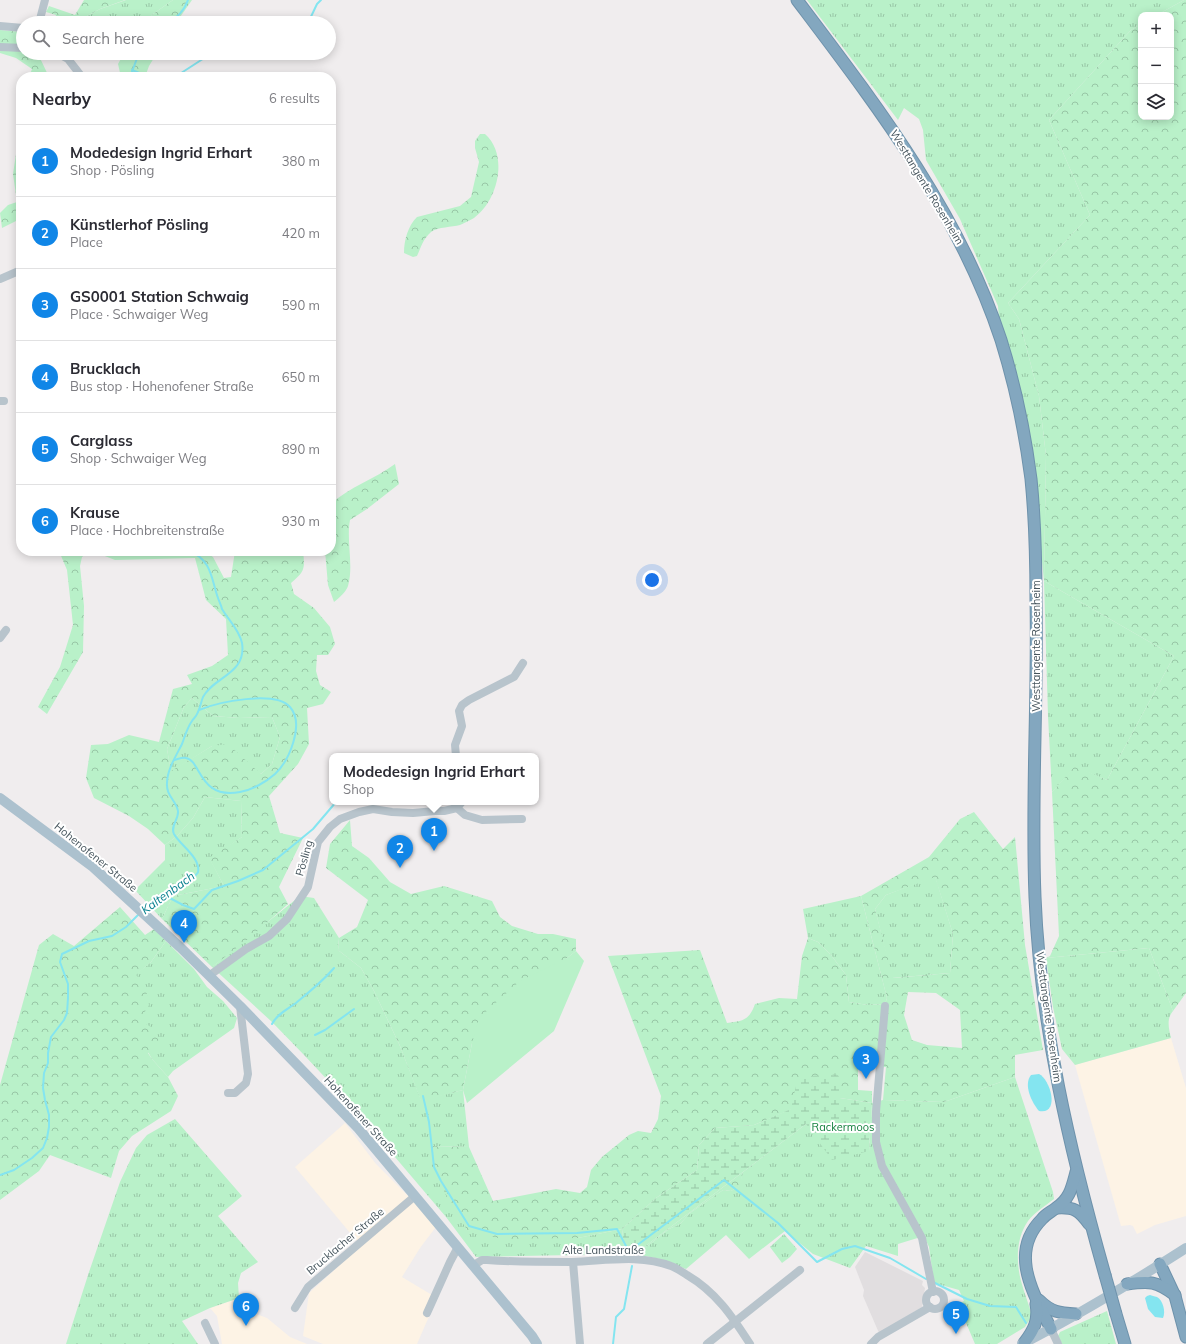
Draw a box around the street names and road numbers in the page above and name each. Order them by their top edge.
street label: Westtangente Rosenheim [887,127,967,247]
street label: Westtangente Rosenheim [1029,580,1043,712]
street label: Hohenofener Straße [52,819,140,895]
street label: Pösling [292,838,316,878]
street label: Westtangente Rosenheim [1033,951,1065,1083]
street label: Hohenofener Straße [321,1073,401,1159]
street label: Brucklacher Straße [303,1204,387,1278]
street label: Alte Landstraße [562,1243,644,1257]

